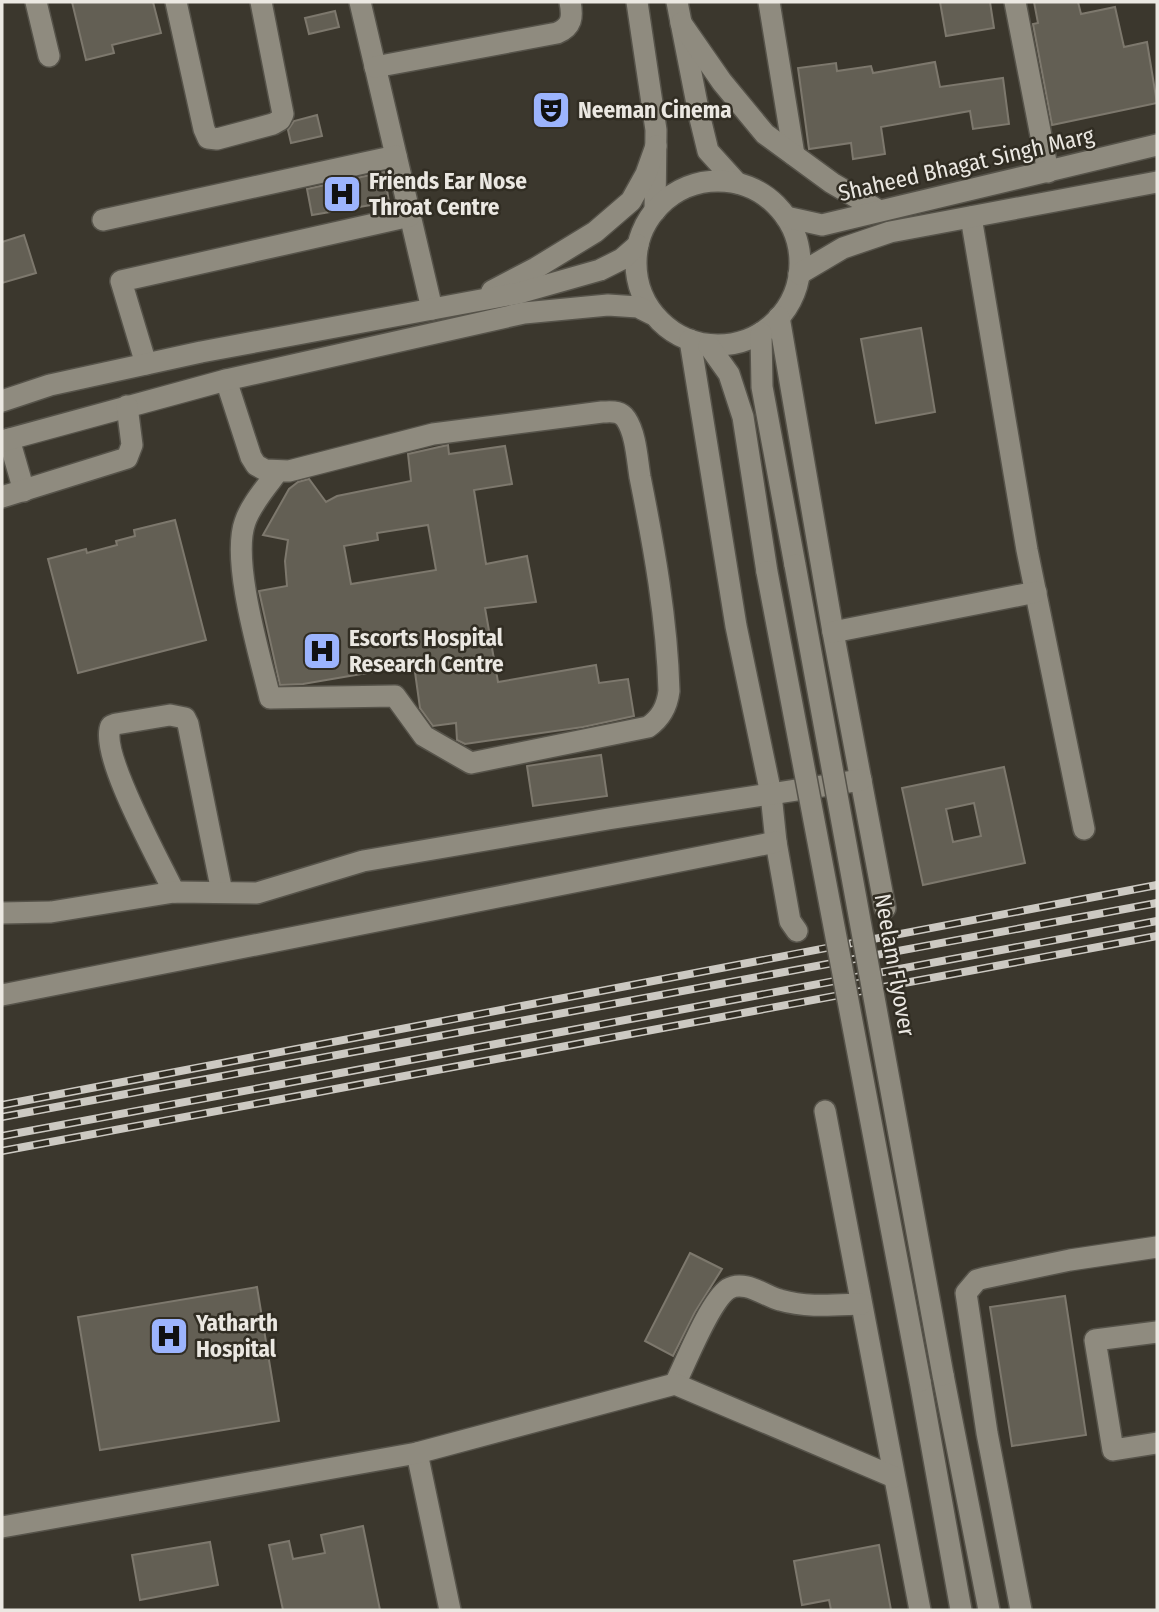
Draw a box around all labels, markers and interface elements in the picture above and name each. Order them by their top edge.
theatre icon: Neeman Cinema [530,89,572,131]
place label: Neeman Cinema [578,96,732,124]
street label: Shaheed Bhagat Singh Marg [835,121,1097,207]
place label: Friends Ear Nose Throat Centre [369,167,527,221]
hospital icon: Friends Ear Nose Throat Centre [321,173,363,215]
place label: Escorts Hospital Research Centre [349,624,504,678]
hospital icon: Escorts Hospital Research Centre [301,630,343,672]
street label: Neelam Flyover [869,891,921,1039]
place label: Yatharth Hospital [195,1309,278,1363]
hospital icon: Yatharth Hospital [148,1315,190,1357]

